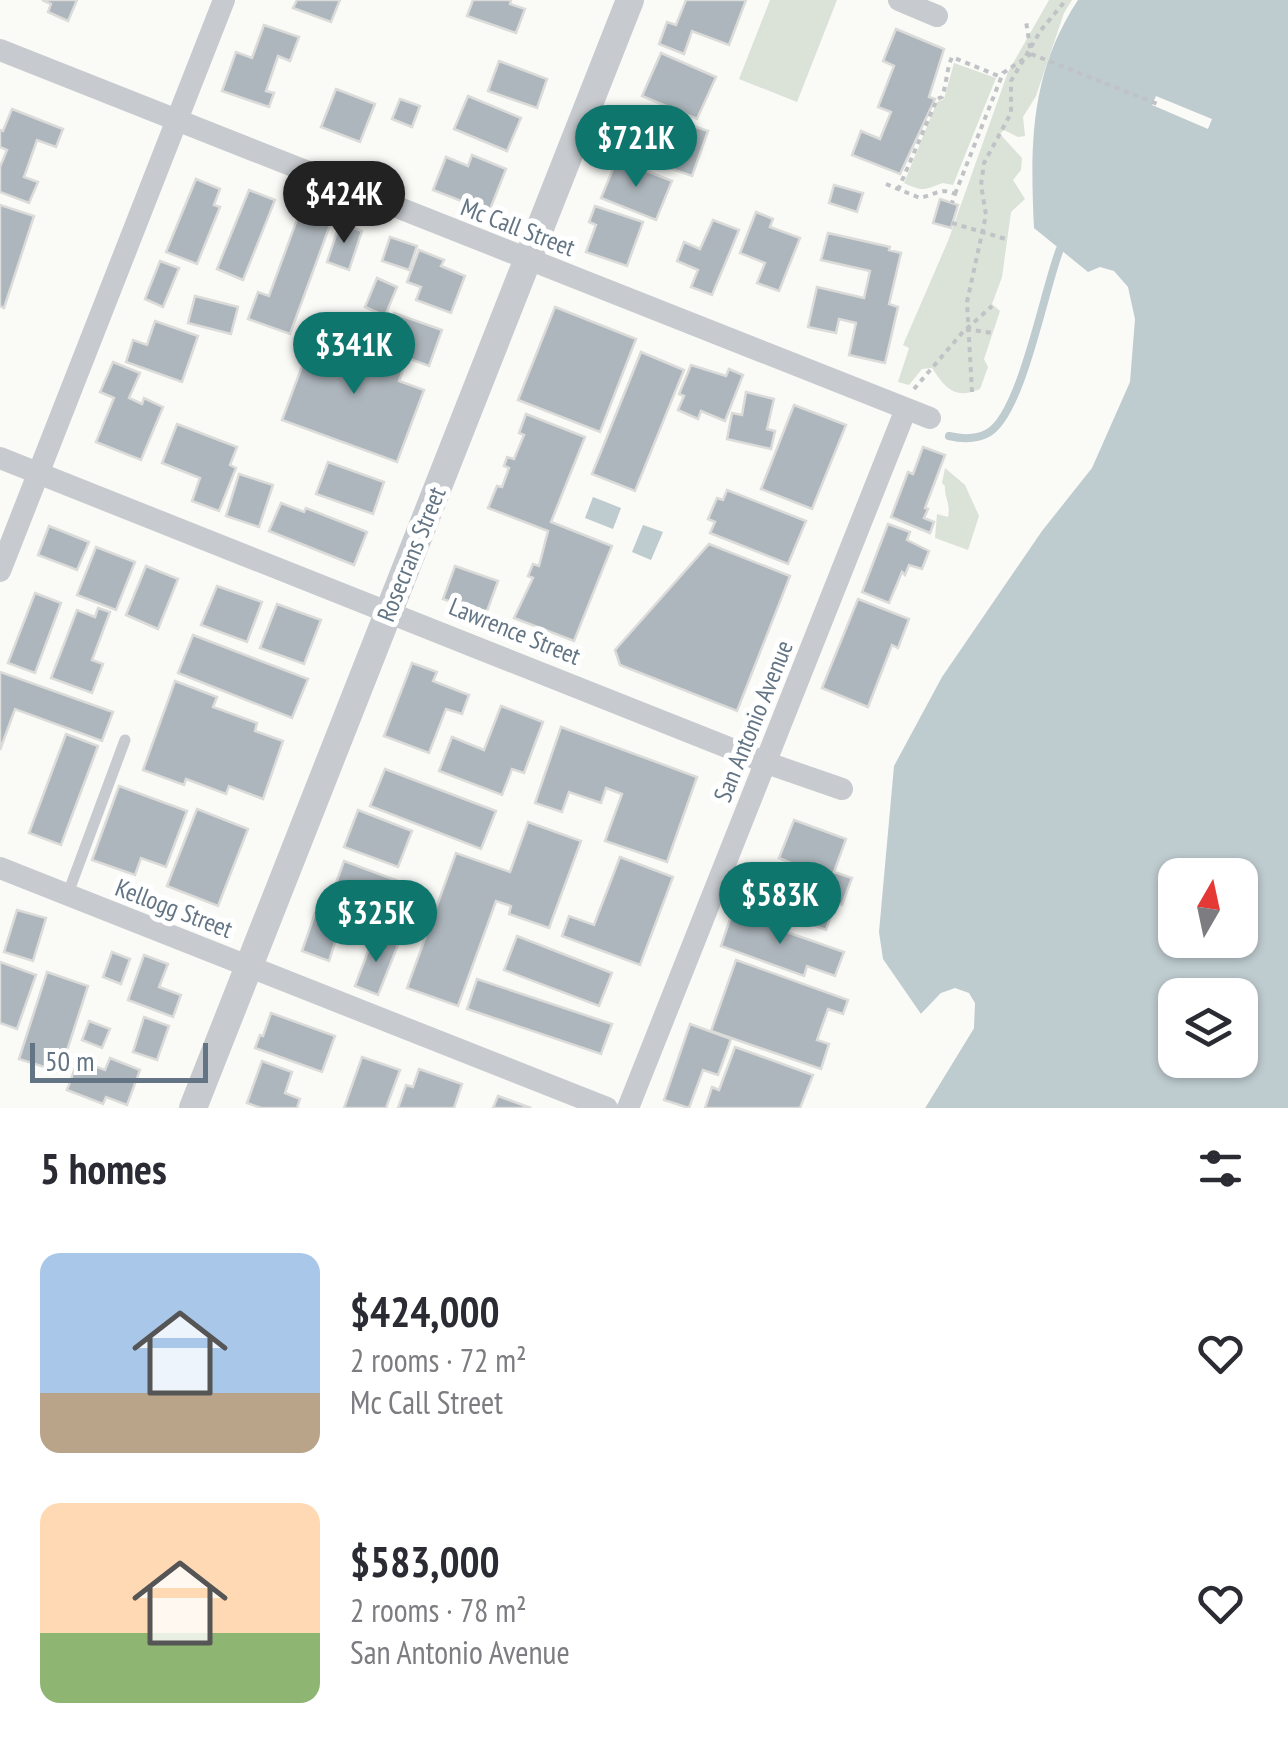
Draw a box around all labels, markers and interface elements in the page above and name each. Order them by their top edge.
pin: $721K [566,105,706,190]
text: $721K [597,116,675,158]
pin: $424K [274,161,414,246]
text: $424K [305,172,383,214]
street label: Mc Call Street [456,191,580,263]
pin: $341K [284,312,424,397]
text: $341K [315,323,393,365]
street label: Rosecrans Street [369,482,453,626]
street label: Lawrence Street [445,590,585,672]
street label: San Antonio Avenue [706,635,800,807]
north arrow [1158,858,1258,958]
map controls [1158,858,1258,1078]
pin: $583K [710,862,850,947]
street label: Kellogg Street [111,871,237,945]
text: $583K [741,873,819,915]
pin: $325K [306,880,446,965]
text: $325K [337,891,415,933]
button: layers [1158,978,1258,1078]
scale bar [30,1038,208,1082]
text: 50 m [45,1042,94,1079]
text: 5 homes [40,1141,167,1196]
icon: filters [1193,1141,1248,1196]
text: $424,000 [350,1284,500,1339]
icon: home [120,1293,240,1413]
icon: heart [1193,1326,1248,1381]
text: 2 rooms · 72 m² [350,1339,527,1381]
text: Mc Call Street [350,1381,503,1423]
text: $583,000 [350,1534,500,1589]
icon: home [120,1543,240,1663]
icon: heart [1193,1576,1248,1631]
text: 2 rooms · 78 m² [350,1589,527,1631]
text: San Antonio Avenue [350,1631,570,1673]

